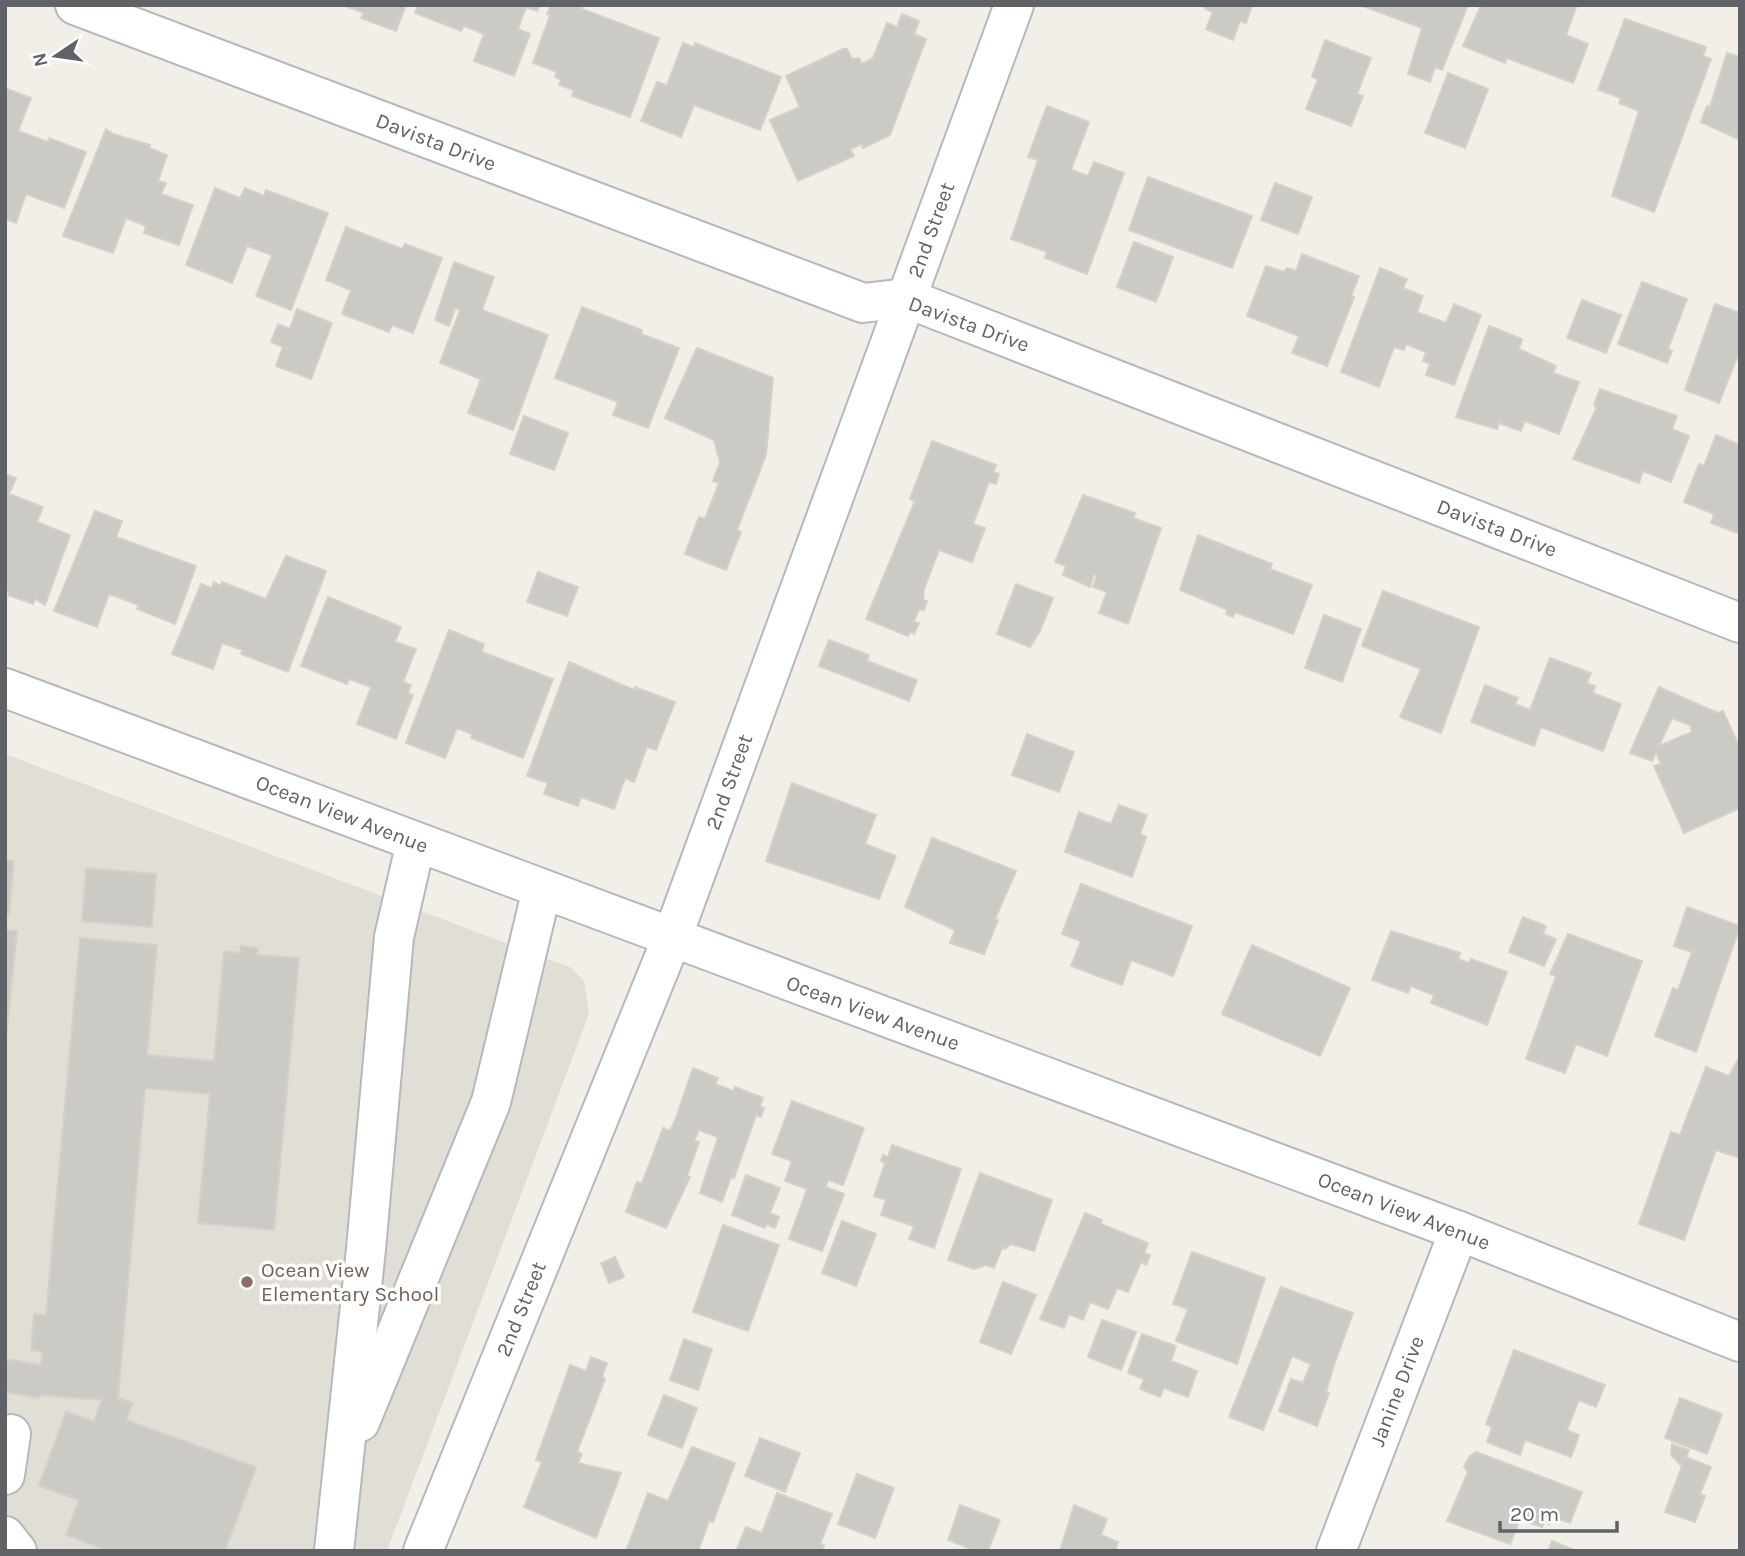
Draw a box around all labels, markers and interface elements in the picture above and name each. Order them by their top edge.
north arrow [21,21,91,91]
text: N [28,50,53,69]
street label: Davista Drive [373,108,499,176]
street label: 2nd Street [903,179,959,281]
street label: Davista Drive [905,291,1033,357]
street label: Davista Drive [1434,494,1560,562]
street label: 2nd Street [701,731,757,833]
street label: Ocean View Avenue [252,770,432,858]
street label: Ocean View Avenue [783,971,963,1055]
street label: Ocean View Avenue [1314,1167,1494,1255]
place label: Ocean View Elementary School [261,1258,439,1306]
street label: 2nd Street [491,1258,551,1360]
marker: Ocean View Elementary School [239,1274,255,1290]
street label: Janine Drive [1365,1332,1429,1450]
scale bar [1500,1490,1617,1534]
text: 20 m [1510,1502,1559,1526]

